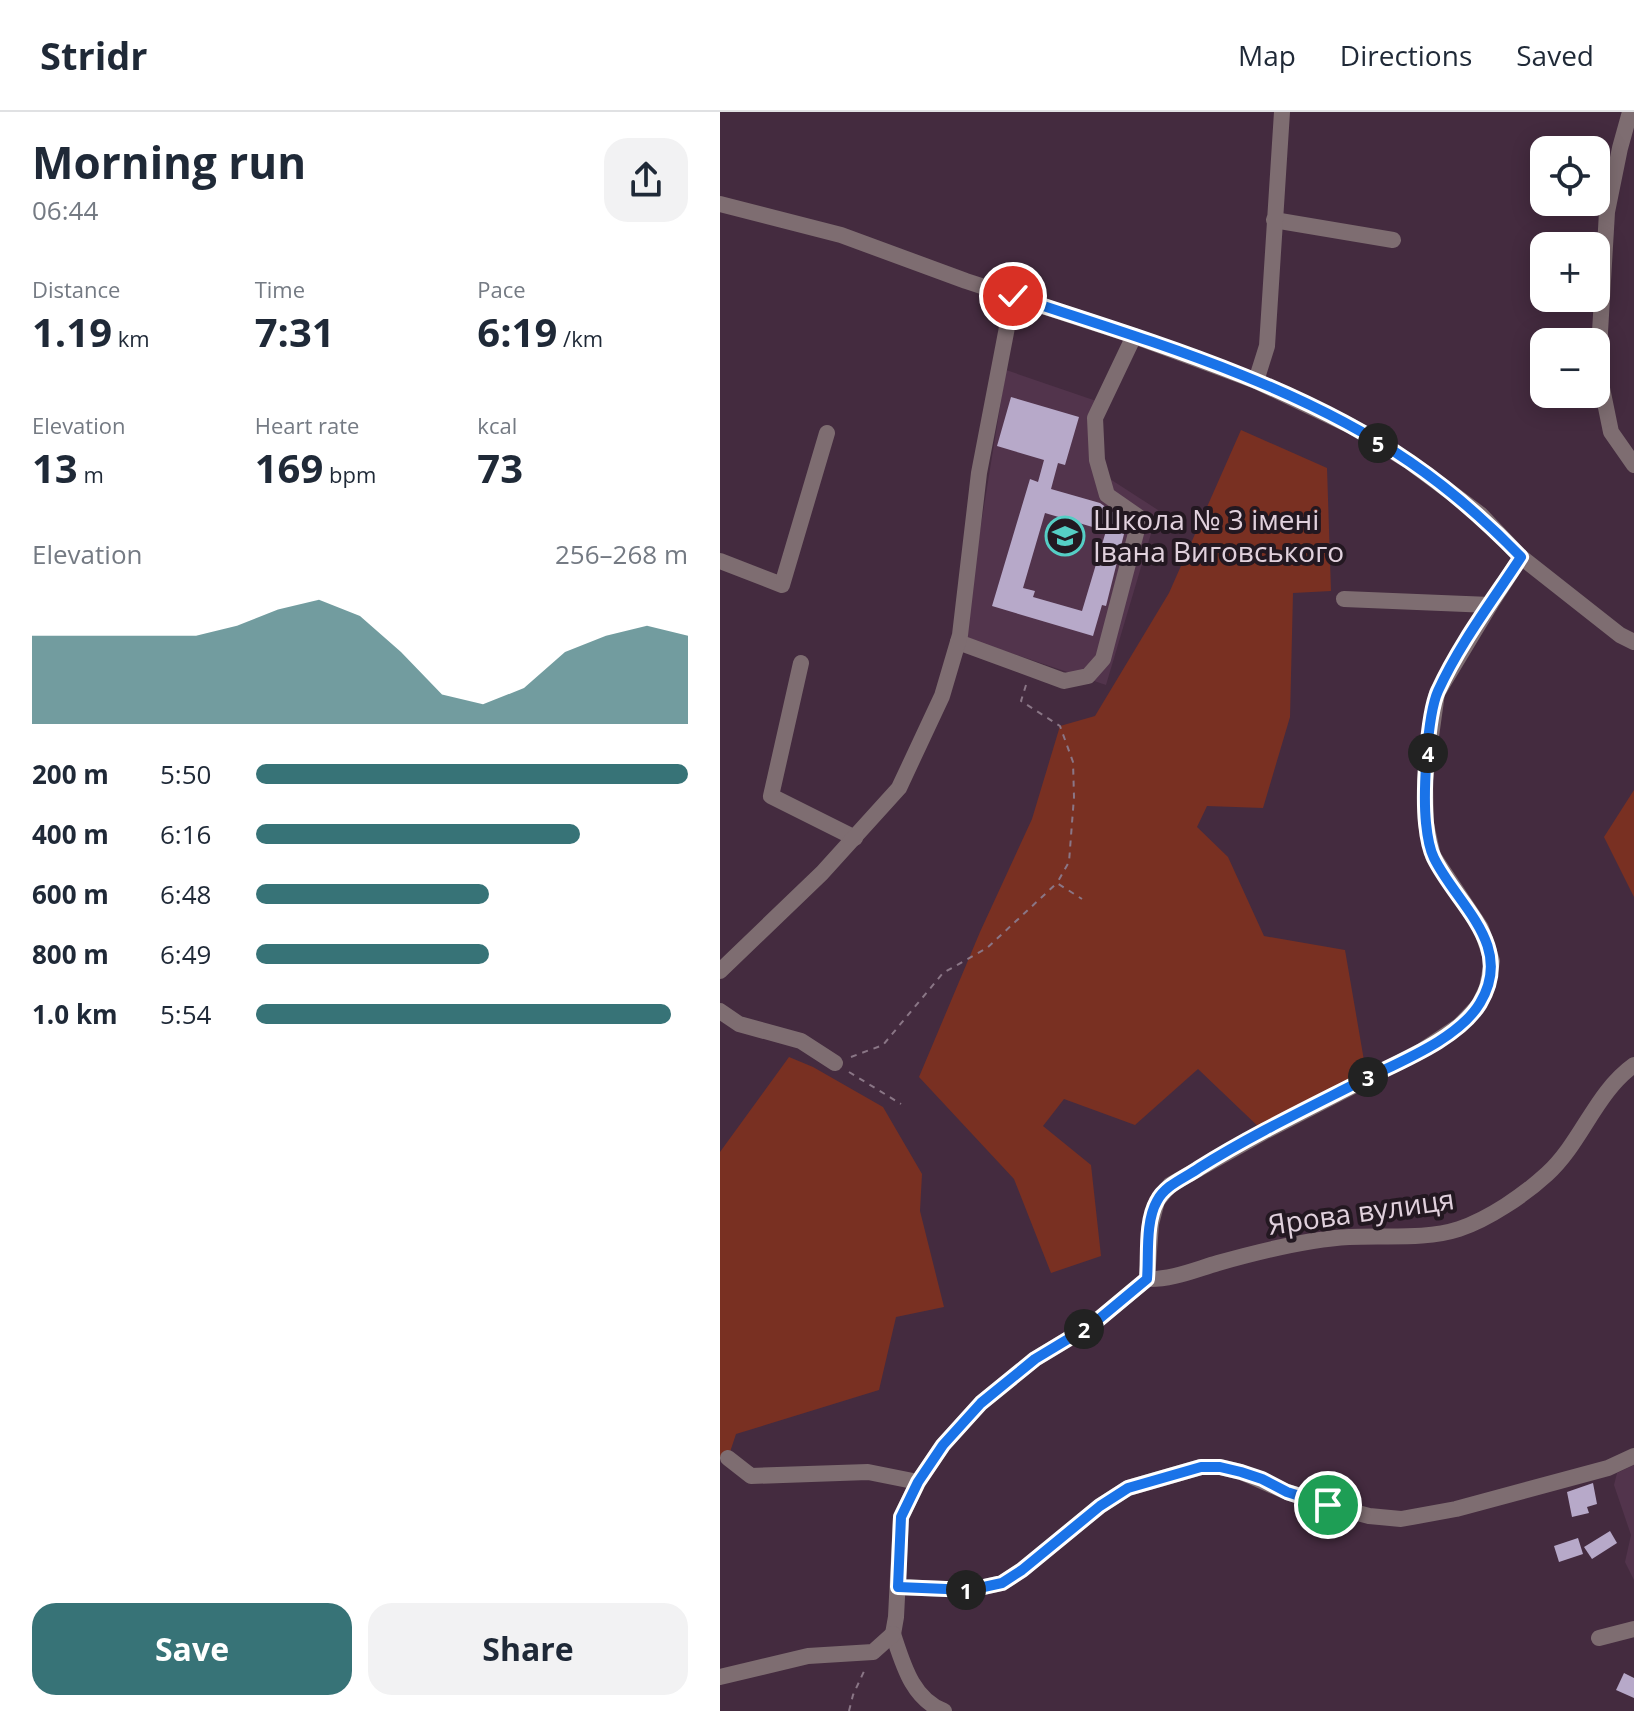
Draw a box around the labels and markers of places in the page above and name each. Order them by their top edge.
pin [979,262,1047,330]
pin: 5 [1358,423,1398,463]
place label: Школа № 3 імені Івана Виговського [1093,500,1344,570]
school or university icon: Школа № 3 імені Івана Виговського [1044,515,1086,557]
pin: 4 [1408,733,1448,773]
pin: 3 [1348,1057,1388,1097]
pin: 2 [1064,1309,1104,1349]
pin [1294,1471,1362,1539]
pin: 1 [946,1570,986,1610]

